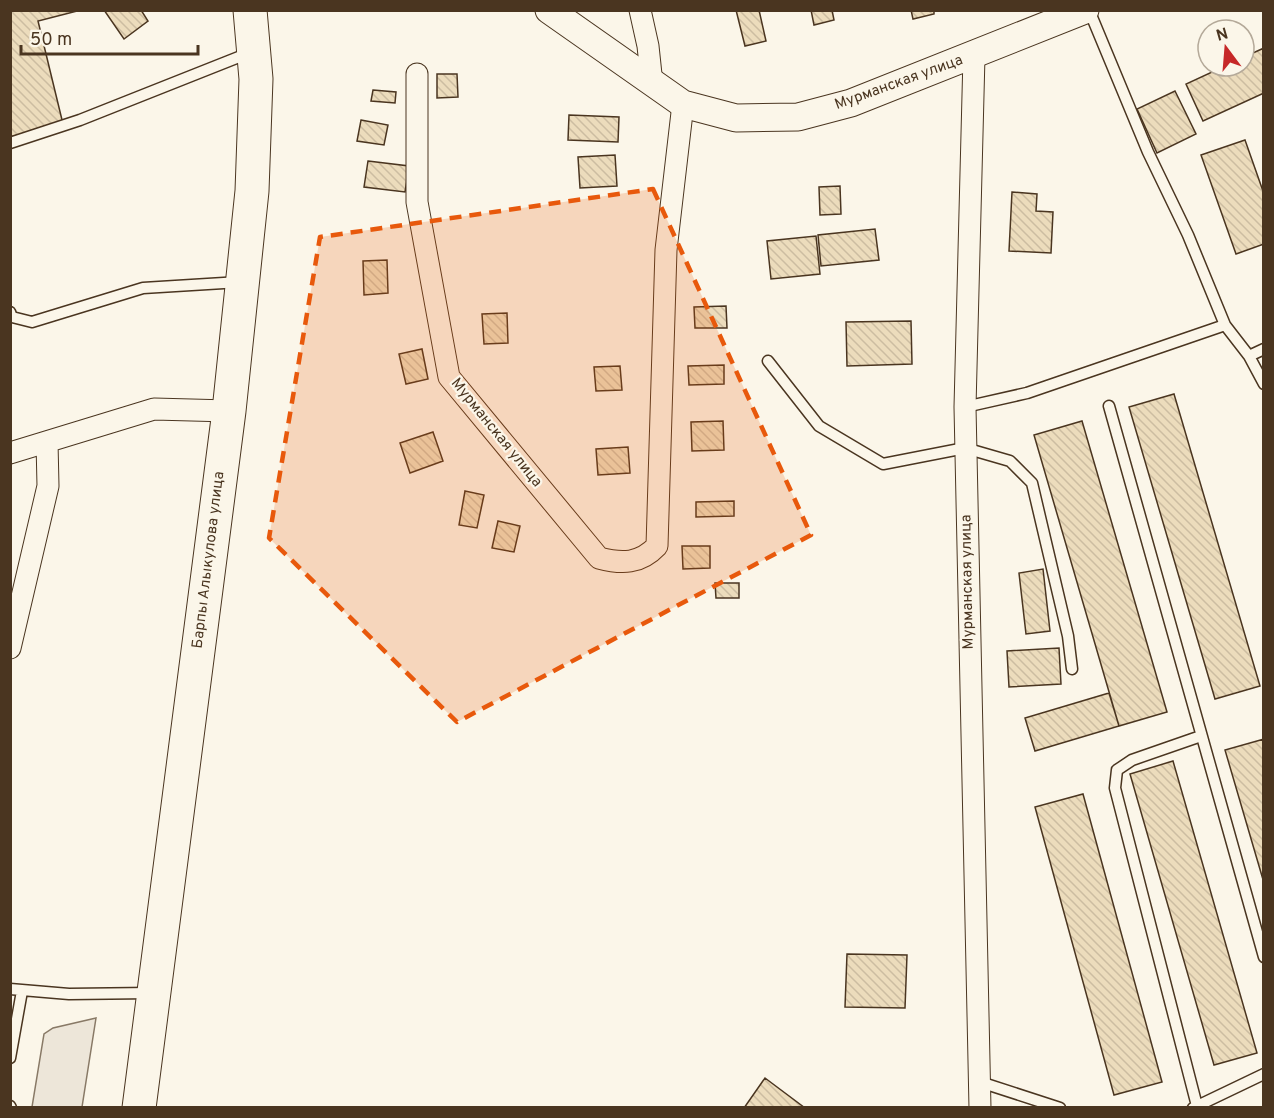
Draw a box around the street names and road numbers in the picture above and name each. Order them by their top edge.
street label: Мурманская улица [832,51,966,115]
street label: Мурманская улица [446,375,546,491]
street label: Барпы Алыкулова улица [189,470,229,650]
street label: Мурманская улица [957,514,979,650]

